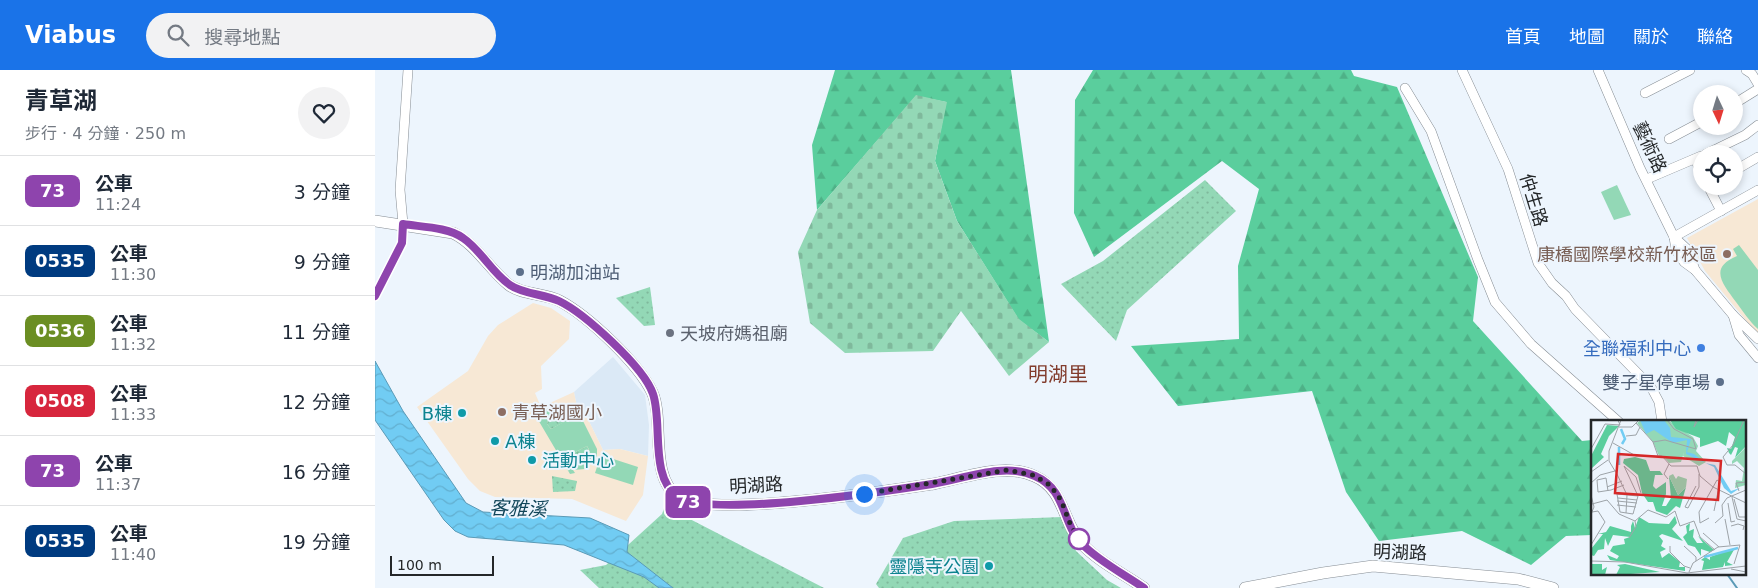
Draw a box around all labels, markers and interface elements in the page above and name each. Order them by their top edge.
search box [146,13,496,58]
text: Viabus [25,21,116,49]
icon: search [164,21,192,49]
text: 搜尋地點 [204,26,280,48]
text: 首頁 [1505,26,1541,47]
text: 地圖 [1569,26,1605,47]
text: 關於 [1633,26,1669,47]
text: 聯絡 [1697,26,1733,47]
north arrow [1693,85,1743,135]
map controls [1693,85,1743,195]
text: 青草湖 [25,87,97,115]
button: heart [298,87,350,139]
street label: 藝術路 [1629,118,1671,176]
text: 步行 · 4 分鐘 · 250 m [25,124,186,143]
button: locate [1693,145,1743,195]
street label: 仲生路 [1516,171,1552,229]
text: 公車 [95,172,133,194]
text: 73 [40,180,65,201]
text: 3 分鐘 [294,181,350,203]
text: 11:24 [95,195,141,214]
text: 公車 [110,242,148,264]
place label: 康橋國際學校新竹校區 [1537,244,1717,265]
marker: 康橋國際學校新竹校區 [1721,248,1733,260]
text: 0535 [35,250,85,271]
text: 9 分鐘 [294,251,350,273]
place label: 明湖加油站 [530,262,620,283]
text: 11:30 [110,265,156,284]
marker: 明湖加油站 [514,266,526,278]
text: 公車 [110,312,148,334]
text: 0536 [35,320,85,341]
text: 11 分鐘 [282,321,350,343]
place label: 天坡府媽祖廟 [680,323,788,344]
marker: 天坡府媽祖廟 [664,327,676,339]
text: 11:32 [110,335,156,354]
place label: 全聯福利中心 [1583,338,1691,359]
marker: 全聯福利中心 [1695,342,1707,354]
district label: 明湖里 [1028,362,1088,386]
place label: 雙子星停車場 [1602,372,1710,393]
marker: 雙子星停車場 [1714,376,1726,388]
text: 公車 [110,382,148,404]
text: 0508 [35,390,85,411]
text: 12 分鐘 [282,391,350,413]
place label: 青草湖國小 [512,402,602,423]
place label: B棟 [422,403,452,424]
text: 11:33 [110,405,156,424]
marker: 青草湖國小 [496,406,508,418]
marker: B棟 [456,407,468,419]
inset map [1591,420,1745,576]
place label: A棟 [505,431,535,452]
marker: A棟 [489,435,501,447]
place label: 活動中心 [542,450,614,471]
text: 公車 [95,452,133,474]
marker: 活動中心 [526,454,538,466]
text: 73 [40,460,65,481]
text: 16 分鐘 [282,461,350,483]
street label: 明湖路 [728,473,784,497]
text: 11:37 [95,475,141,494]
your location [852,482,877,507]
line badge: 73 [665,486,711,518]
text: 73 [675,491,701,512]
water label: 客雅溪 [489,496,550,520]
text: 公車 [110,522,148,544]
unlabelled marker [1068,528,1090,550]
text: 0535 [35,530,85,551]
text: 19 分鐘 [282,531,350,553]
street label: 明湖路 [1373,541,1427,563]
text: 11:40 [110,545,156,564]
scale bar [390,553,494,576]
place label: 靈隱寺公園 [889,556,979,577]
text: 100 m [397,557,442,573]
marker: 靈隱寺公園 [983,560,995,572]

